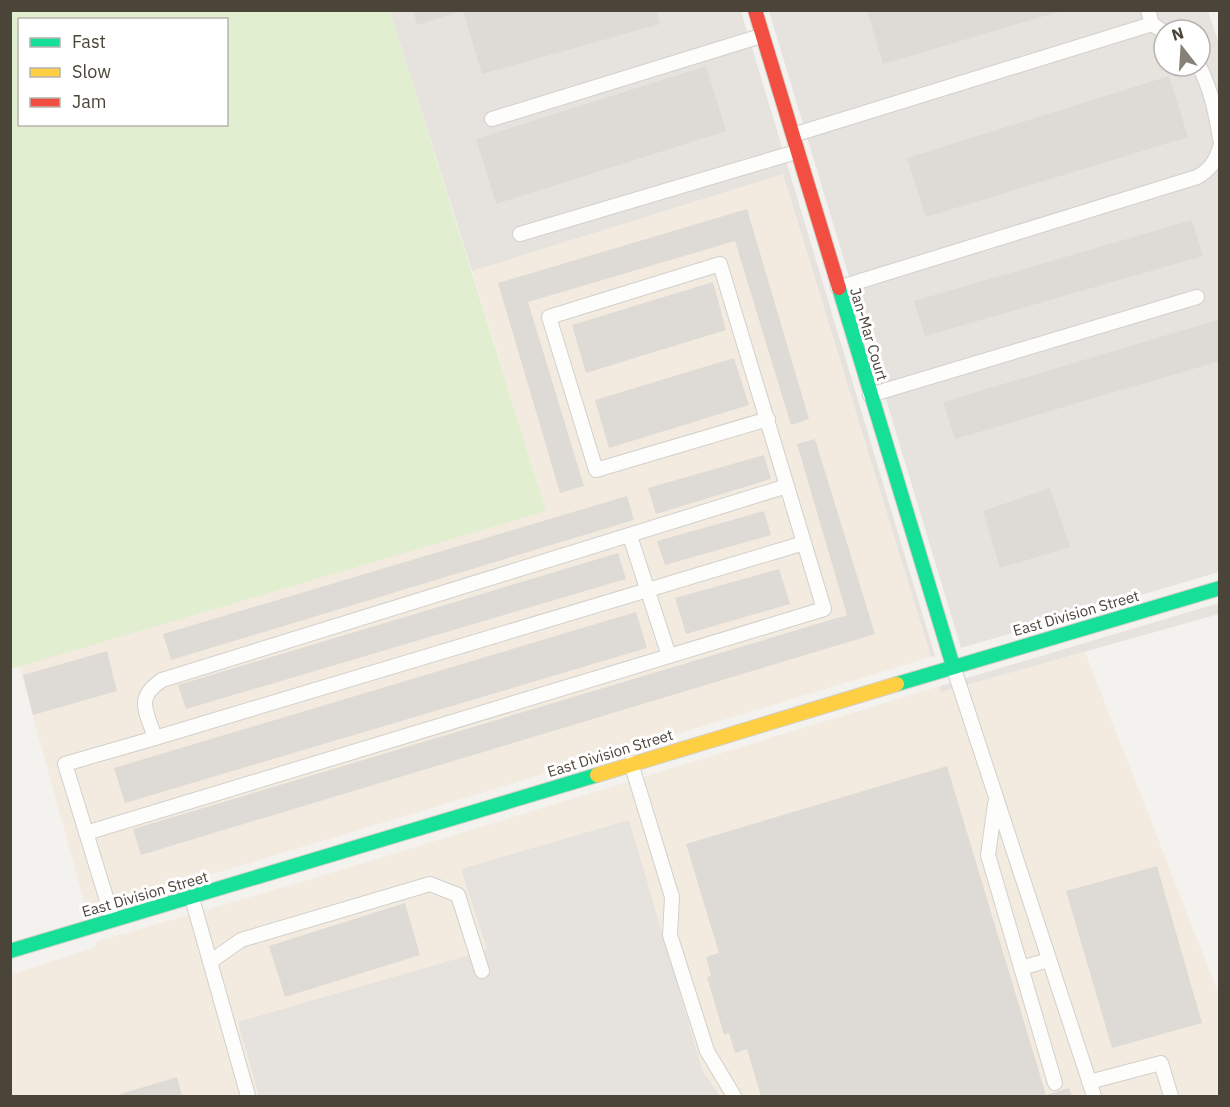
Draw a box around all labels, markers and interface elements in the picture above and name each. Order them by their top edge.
legend [18,18,228,126]
north arrow [1152,18,1212,78]
text: N [1169,22,1186,45]
text: Fast [72,30,106,53]
text: Slow [72,60,111,83]
text: Jam [72,90,107,113]
street label: Jan-Mar Court [846,285,892,383]
street label: East Division Street [1011,586,1141,640]
street label: East Division Street [545,725,675,781]
street label: East Division Street [80,867,210,921]

